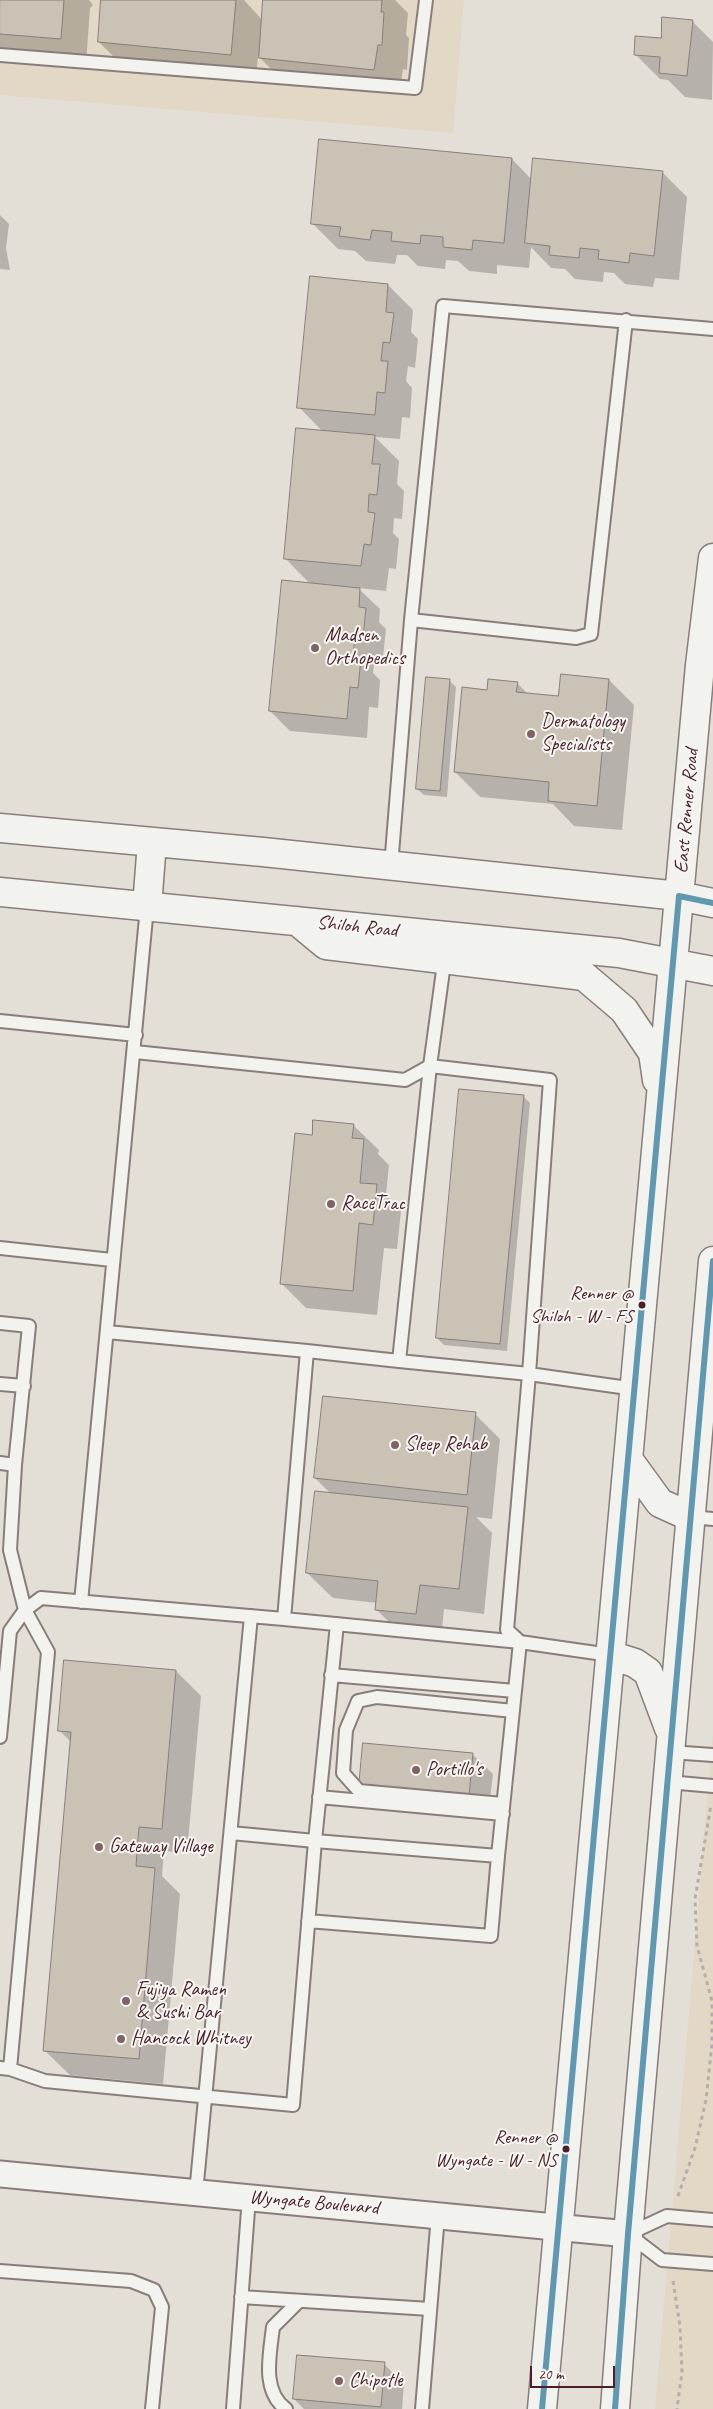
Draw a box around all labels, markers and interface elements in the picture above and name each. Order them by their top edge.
place label: Madsen Orthopedics [325,624,405,671]
marker: Madsen Orthopedics [309,642,321,654]
place label: Dermatology Specialists [541,710,625,757]
marker: Dermatology Specialists [525,728,537,740]
street label: East Renner Road [670,748,704,874]
street label: Shiloh Road [315,911,399,943]
place label: RaceTrac [341,1192,405,1216]
marker: RaceTrac [325,1198,337,1210]
place label: Renner @ Shiloh - W - FS [530,1283,633,1327]
marker: Renner @ Shiloh - W - FS [637,1300,647,1310]
place label: Sleep Rehab [405,1433,487,1457]
marker: Sleep Rehab [389,1439,401,1451]
place label: Portillo's [426,1758,482,1782]
marker: Portillo's [410,1764,422,1776]
place label: Gateway Village [109,1835,213,1859]
marker: Gateway Village [93,1841,105,1853]
place label: Fujiya Ramen & Sushi Bar [136,1978,226,2025]
marker: Fujiya Ramen & Sushi Bar [120,1995,132,2007]
place label: Hancock Whitney [131,2027,251,2051]
marker: Hancock Whitney [115,2033,127,2045]
place label: Renner @ Wyngate - W - NS [435,2127,557,2171]
marker: Renner @ Wyngate - W - NS [561,2144,571,2154]
street label: Wyngate Boulevard [248,2185,380,2221]
scale bar [533,2356,618,2388]
text: 20 m [538,2365,564,2384]
place label: Chipotle [349,2369,403,2393]
marker: Chipotle [333,2375,345,2387]

